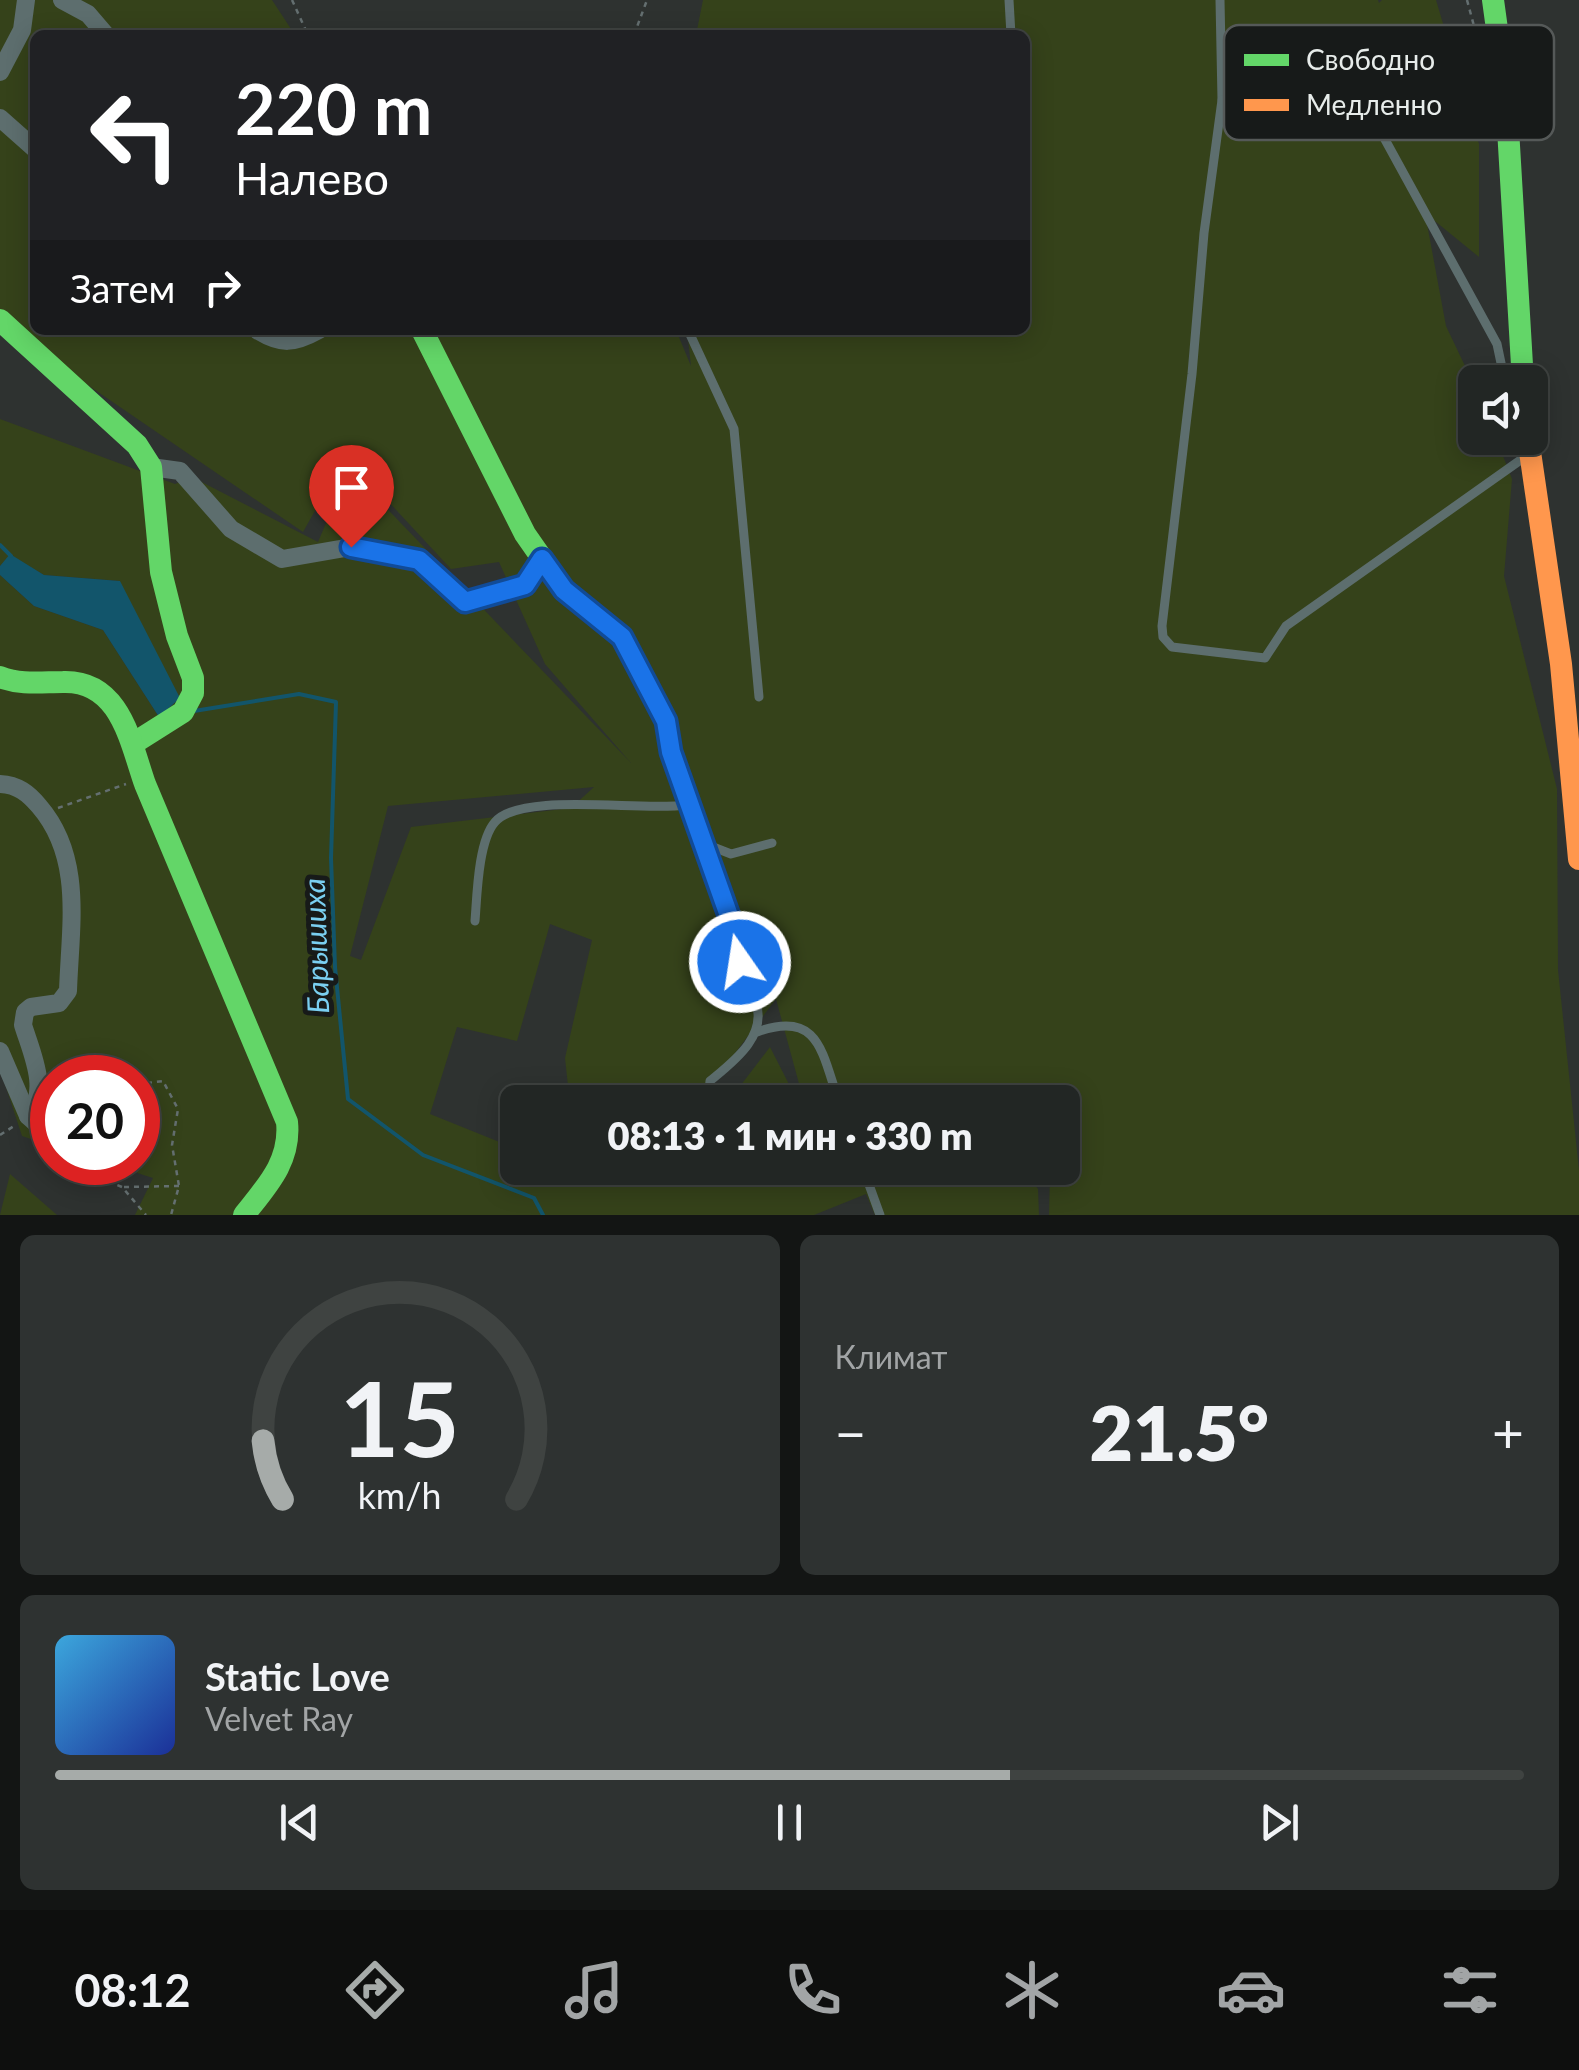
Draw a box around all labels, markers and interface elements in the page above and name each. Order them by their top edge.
legend [1224,25,1554,140]
text: Свободно [1306,42,1435,76]
text: 220 m [235,66,432,150]
icon: left [70,70,200,200]
text: Медленно [1306,87,1442,121]
text: Налево [235,151,389,205]
icon: right [195,260,250,315]
text: Затем [70,265,175,311]
map controls [1458,365,1548,455]
button: sound [1458,365,1548,455]
pin [309,445,394,548]
icon: arrive [324,460,379,515]
water label: Барышиха [295,877,335,1015]
position arrow [688,910,792,1014]
speed limit sign: 20 [30,1055,160,1185]
text: 08:13 · 1 мин · 330 m [607,1112,973,1158]
text: Климат [835,1337,947,1376]
text: 15 [339,1354,460,1479]
text: 21.5° [1089,1387,1269,1477]
text: − [835,1399,866,1465]
text: + [1492,1399,1524,1465]
text: km/h [358,1474,442,1517]
text: Static Love [205,1653,390,1699]
text: Velvet Ray [205,1699,353,1738]
icon: previous [272,1795,327,1850]
icon: pause [762,1795,817,1850]
icon: next [1252,1795,1307,1850]
icon: directions [340,1955,410,2025]
icon: music [559,1955,629,2025]
icon: phone [778,1955,848,2025]
icon: climate [997,1955,1067,2025]
icon: car [1216,1955,1286,2025]
icon: filters [1435,1955,1505,2025]
text: 08:12 [75,1963,191,2017]

